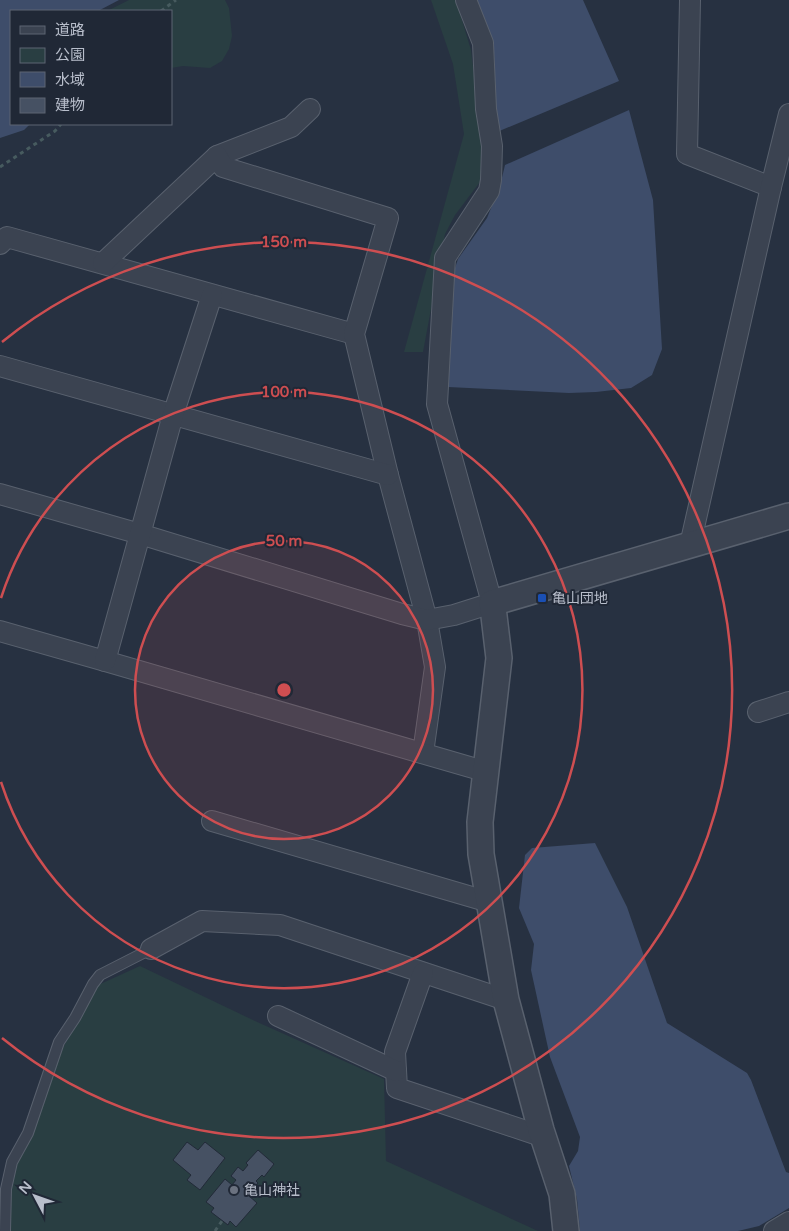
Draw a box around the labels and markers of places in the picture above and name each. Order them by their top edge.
place label: 亀山団地 [552,590,608,607]
marker: 亀山団地 [536,592,548,604]
centre of rings [275,681,293,699]
place label: 亀山神社 [244,1182,300,1199]
marker: 亀山神社 [228,1184,240,1196]

